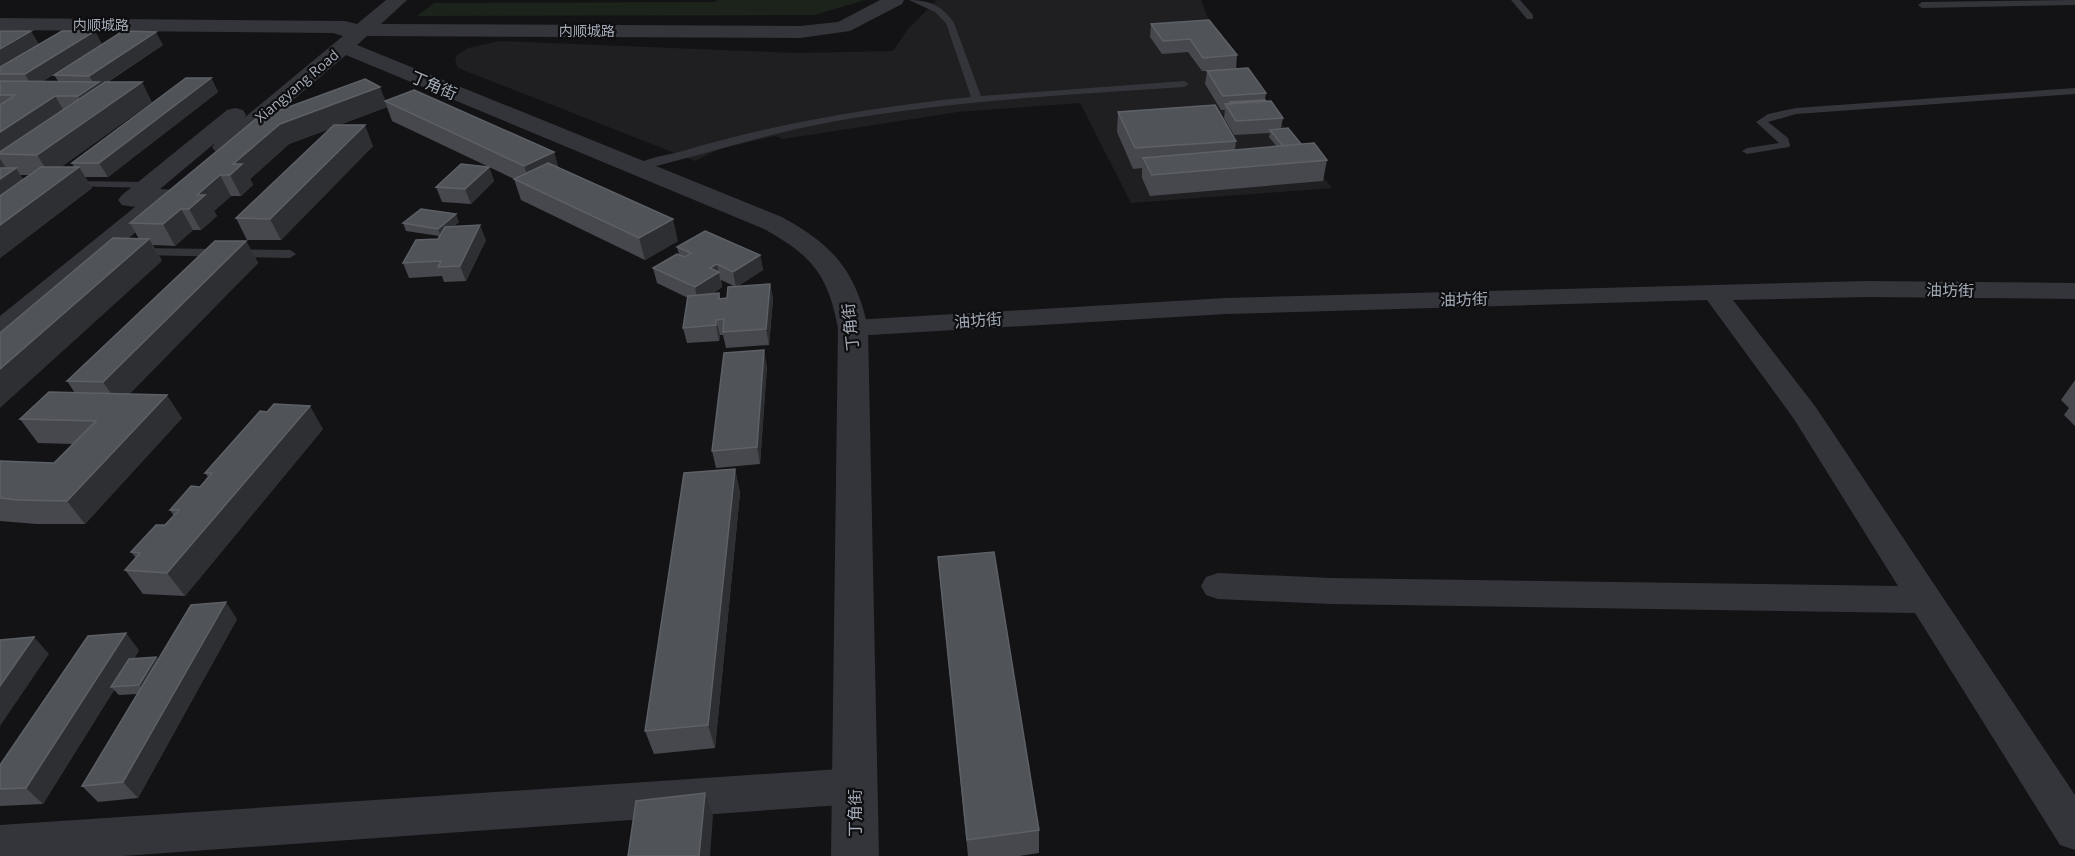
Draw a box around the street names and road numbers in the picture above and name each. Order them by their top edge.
street label: 内顺城路 [73,15,129,34]
street label: 内顺城路 [559,21,615,40]
street label: Xiangyang Road [251,45,342,126]
street label: 丁角街 [408,65,460,105]
street label: 油坊街 [1926,279,1974,301]
street label: 油坊街 [1440,288,1488,310]
street label: 丁角街 [837,302,863,352]
street label: 油坊街 [953,307,1003,333]
street label: 丁角街 [844,789,866,837]

